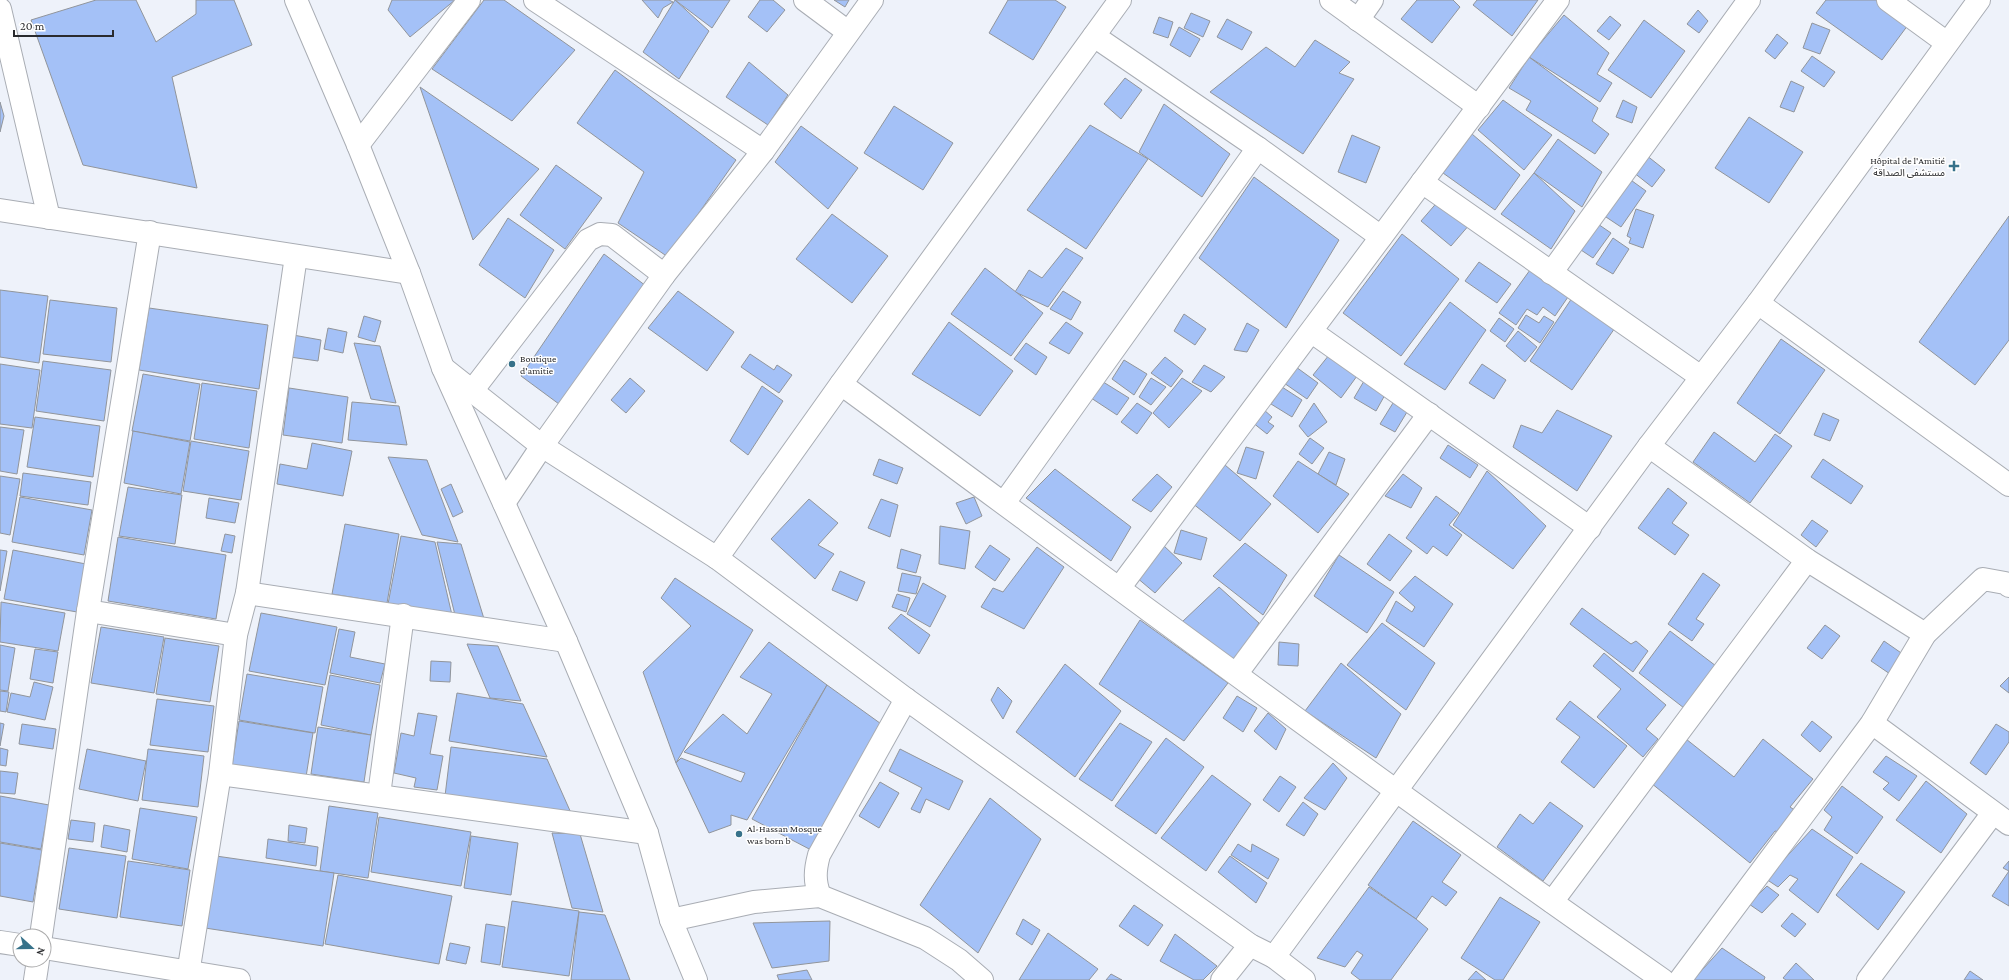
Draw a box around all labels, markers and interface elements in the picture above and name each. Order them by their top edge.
scale bar [14,12,113,38]
text: 20 m [20,19,45,33]
place label: Hôpital de l'Amitié مستشفى الصداقة [1870,155,1946,178]
marker: Hôpital de l'Amitié مستشفى الصداقة [1948,160,1960,172]
place label: Boutique d'amitie [520,353,557,376]
marker: Boutique d'amitie [507,359,517,369]
place label: Al-Hassan Mosque was born b [747,823,822,846]
marker: Al-Hassan Mosque was born b [734,829,744,839]
north arrow [12,928,52,968]
text: N [34,946,48,958]

